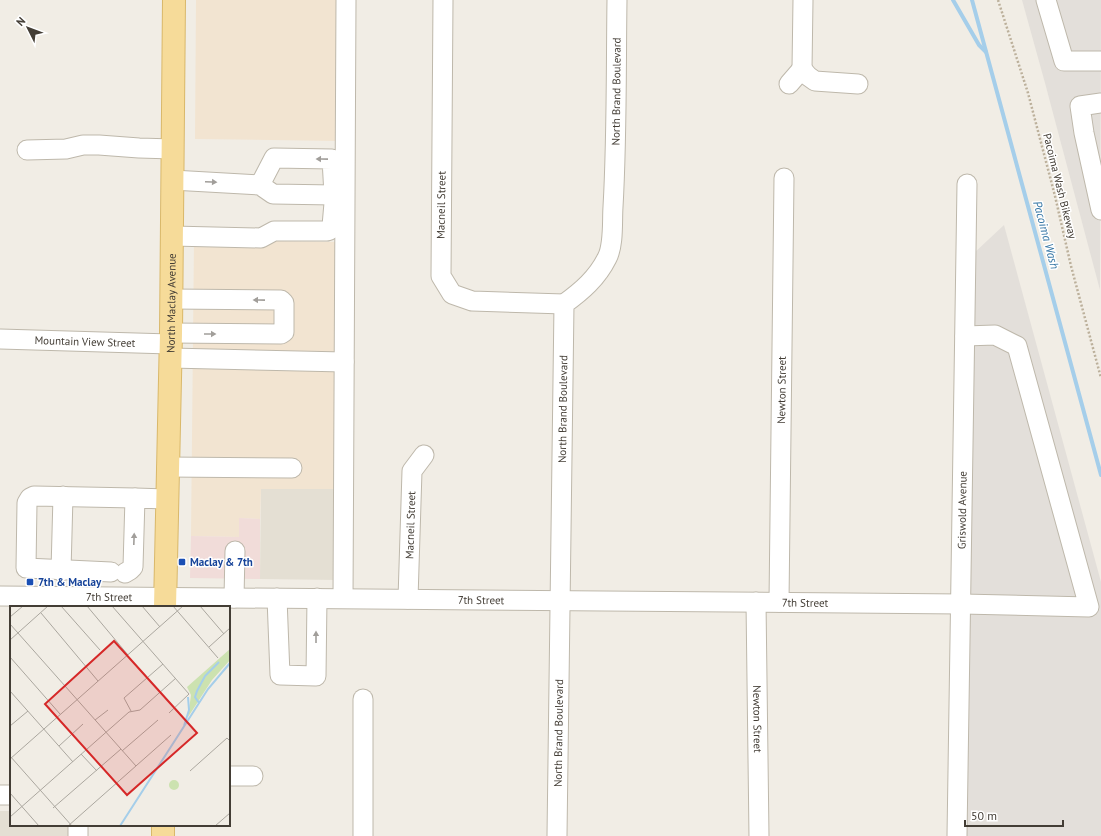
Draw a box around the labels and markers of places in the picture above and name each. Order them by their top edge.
place label: Maclay & 7th [190,555,253,569]
marker: Maclay & 7th [177,557,187,567]
place label: 7th & Maclay [38,575,102,589]
marker: 7th & Maclay [25,577,35,587]

